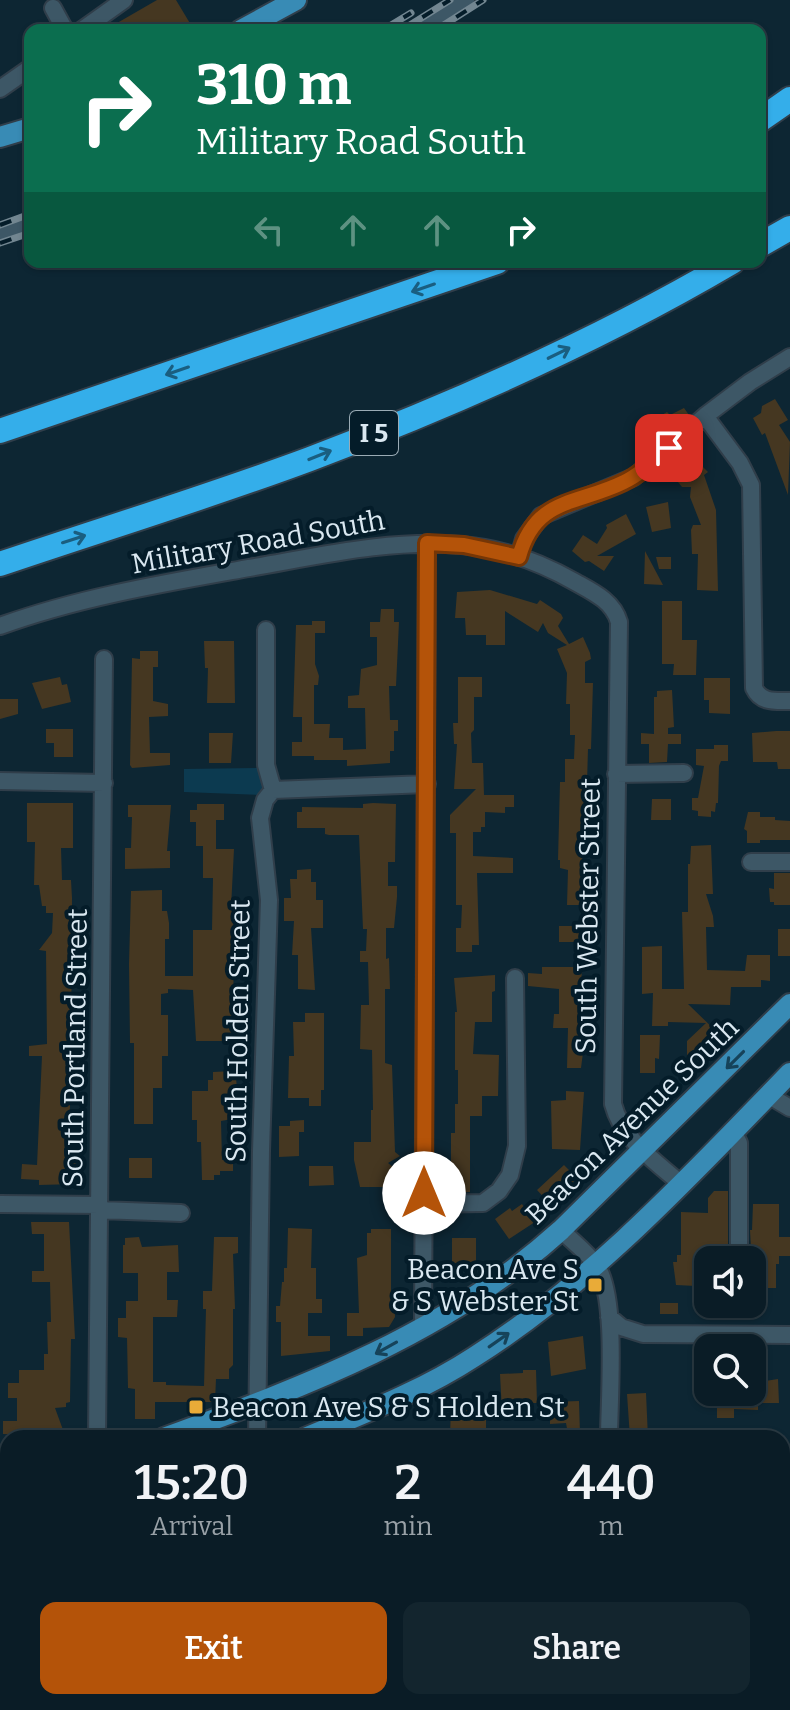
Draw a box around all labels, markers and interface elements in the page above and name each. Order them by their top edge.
text: 310 m [196,52,352,119]
icon: right [64,56,168,160]
text: Military Road South [196,120,526,164]
icon: left [247,208,291,252]
icon: ahead [331,208,375,252]
icon: ahead [415,208,459,252]
icon: right [499,208,543,252]
one-way arrow [411,282,436,297]
one-way arrow [547,345,571,360]
one-way arrow [165,365,190,380]
road number: I 5 [350,411,398,455]
pin [635,414,703,482]
icon: arrive [647,426,691,470]
one-way arrow [307,447,332,461]
street label: Military Road South [129,503,387,581]
one-way arrow [61,531,86,545]
street label: South Webster Street [569,778,607,1054]
street label: South Holden Street [219,899,257,1163]
street label: South Portland Street [56,908,94,1188]
street label: Beacon Avenue South [519,1011,745,1231]
one-way arrow [726,1050,745,1069]
position arrow [382,1151,466,1235]
map controls [694,1246,766,1406]
button: sound [694,1246,766,1318]
place label: Beacon Ave S & S Webster St [391,1253,579,1318]
marker: Beacon Ave S & S Webster St [586,1276,604,1294]
one-way arrow [487,1332,509,1348]
button: search [694,1334,766,1406]
one-way arrow [374,1341,398,1357]
place label: Beacon Ave S & S Holden St [212,1391,565,1424]
marker: Beacon Ave S & S Holden St [187,1398,205,1416]
text: 15:20 [134,1454,249,1512]
text: 2 [395,1454,421,1512]
text: 440 [567,1454,656,1512]
text: Arrival [151,1511,233,1542]
text: min [383,1511,432,1542]
text: m [599,1511,624,1542]
button: Exit [40,1602,387,1694]
button: Share [403,1602,750,1694]

